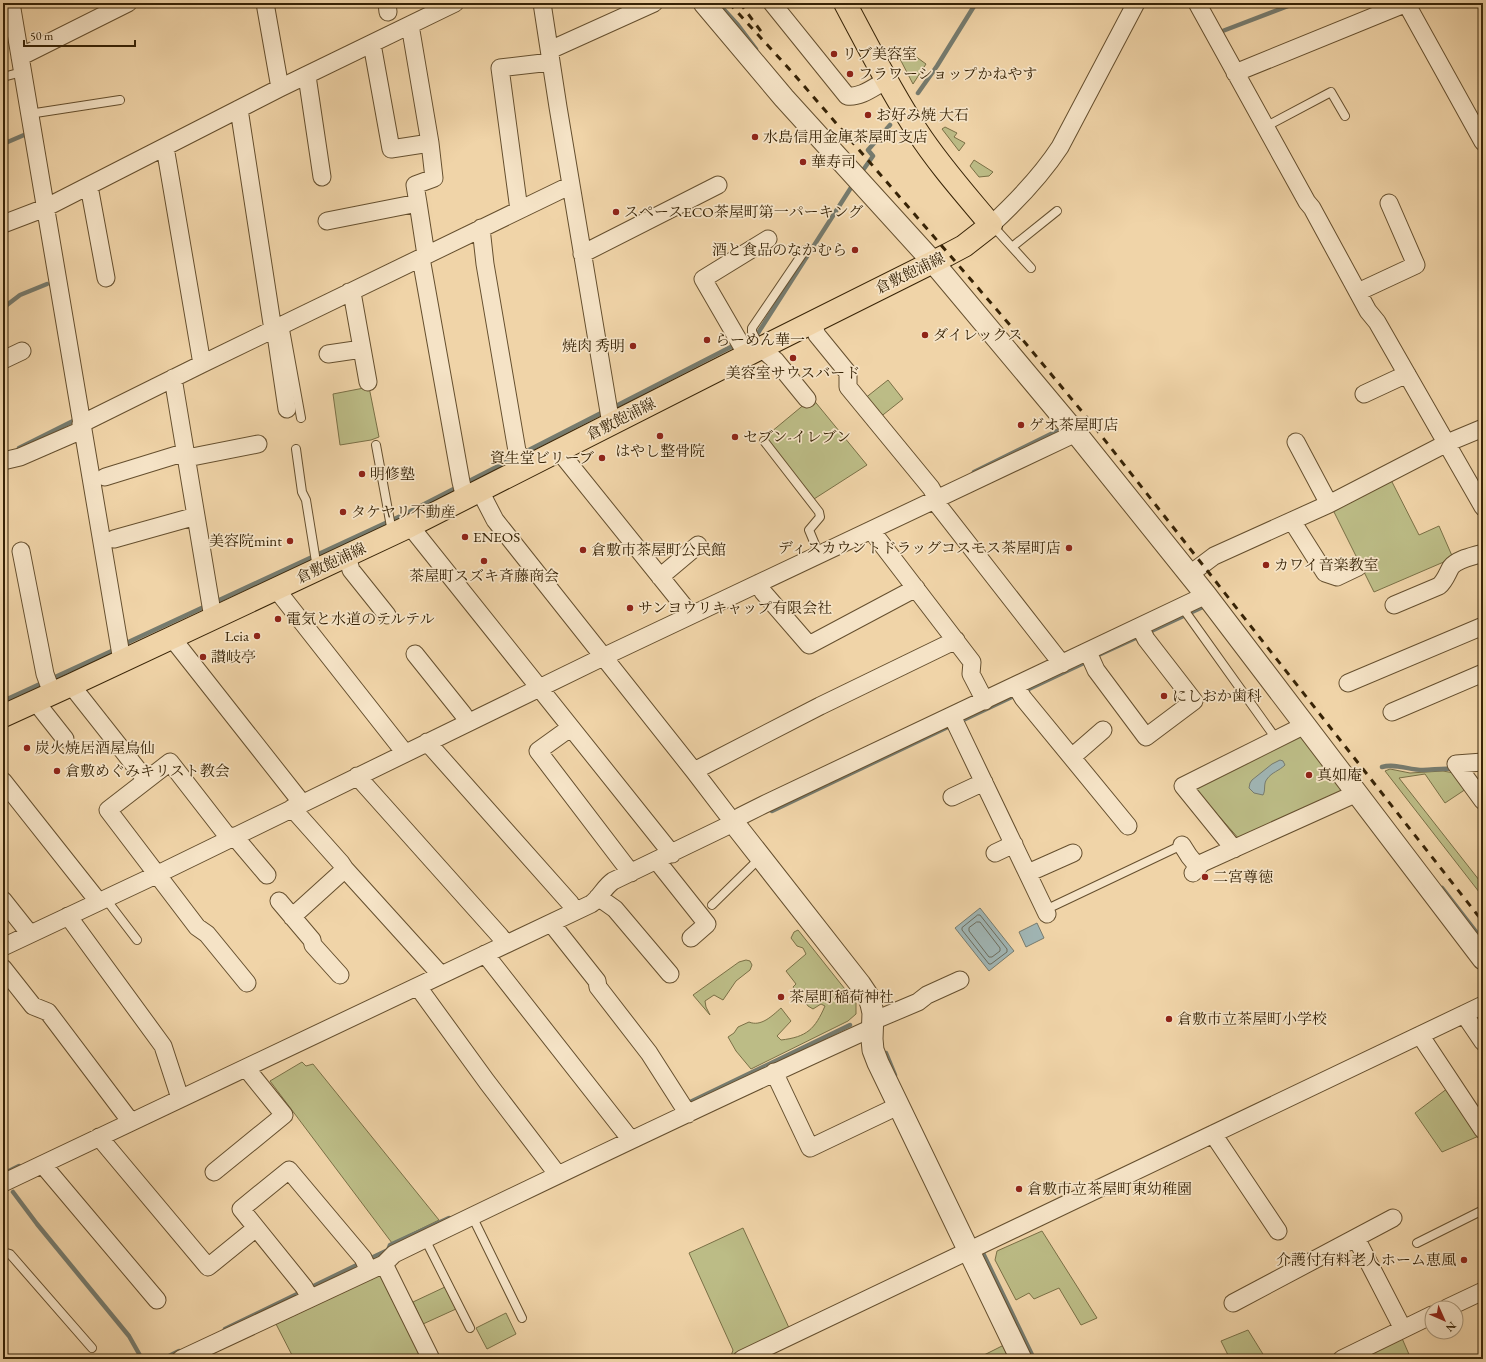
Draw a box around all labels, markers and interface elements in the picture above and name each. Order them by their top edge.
scale bar [24,22,135,48]
text: 50 m [30,28,54,44]
place label: リブ美容室 [842,44,917,63]
marker: リブ美容室 [829,49,839,59]
place label: フラワーショップかねやす [858,64,1037,83]
marker: フラワーショップかねやす [845,69,855,79]
place label: お好み焼 大石 [876,105,969,124]
marker: お好み焼 大石 [863,110,873,120]
place label: 水島信用金庫茶屋町支店 [763,127,928,146]
marker: 水島信用金庫茶屋町支店 [750,132,760,142]
place label: 華寿司 [811,152,856,171]
marker: 華寿司 [798,157,808,167]
place label: スペースECO茶屋町第一パーキング [624,202,863,221]
marker: スペースECO茶屋町第一パーキング [611,207,621,217]
place label: 酒と食品のなかむら [712,240,847,259]
marker: 酒と食品のなかむら [850,245,860,255]
street label: 倉敷飽浦線 [872,248,948,298]
place label: ダイレックス [933,325,1022,344]
place label: らーめん華一 [715,330,805,349]
marker: ダイレックス [920,330,930,340]
marker: らーめん華一 [702,335,712,345]
place label: 焼肉 秀明 [562,336,625,355]
marker: 焼肉 秀明 [628,341,638,351]
marker: 美容室サウスバード [788,353,798,363]
place label: 美容室サウスバード [726,363,860,382]
street label: 倉敷飽浦線 [583,393,659,444]
place label: ゲオ茶屋町店 [1029,415,1119,434]
marker: ゲオ茶屋町店 [1016,420,1026,430]
place label: セブン-イレブン [743,427,851,446]
marker: はやし整骨院 [655,431,665,441]
marker: セブン-イレブン [730,432,740,442]
place label: はやし整骨院 [615,441,705,460]
place label: 資生堂ビリーブ [490,448,594,467]
marker: 資生堂ビリーブ [597,453,607,463]
place label: 明修塾 [370,464,415,483]
marker: 明修塾 [357,469,367,479]
place label: タケヤリ不動産 [351,502,456,521]
marker: タケヤリ不動産 [338,507,348,517]
place label: ENEOS [473,527,520,546]
place label: 美容院mint [209,531,282,550]
marker: ENEOS [460,532,470,542]
marker: 美容院mint [285,536,295,546]
street label: 倉敷飽浦線 [293,538,369,587]
place label: ディスカウントドラッグコスモス茶屋町店 [778,538,1061,557]
place label: 倉敷市茶屋町公民館 [591,540,726,559]
marker: ディスカウントドラッグコスモス茶屋町店 [1064,543,1074,553]
marker: 倉敷市茶屋町公民館 [578,545,588,555]
place label: カワイ音楽教室 [1274,555,1379,574]
marker: 茶屋町スズキ斉藤商会 [479,556,489,566]
marker: カワイ音楽教室 [1261,560,1271,570]
place label: 茶屋町スズキ斉藤商会 [409,566,559,585]
place label: サンヨウリキャップ有限会社 [638,598,832,617]
marker: サンヨウリキャップ有限会社 [625,603,635,613]
place label: 電気と水道のテルテル [286,609,435,628]
marker: 電気と水道のテルテル [273,614,283,624]
place label: Leia [225,626,249,645]
marker: Leia [252,631,262,641]
place label: 讃岐亭 [211,647,256,666]
marker: 讃岐亭 [198,652,208,662]
place label: にしおか歯科 [1172,686,1262,705]
marker: にしおか歯科 [1159,691,1169,701]
place label: 炭火焼居酒屋鳥仙 [35,738,155,757]
marker: 炭火焼居酒屋鳥仙 [22,743,32,753]
place label: 倉敷めぐみキリスト教会 [65,761,230,780]
place label: 真如庵 [1317,765,1362,784]
marker: 倉敷めぐみキリスト教会 [52,766,62,776]
marker: 真如庵 [1304,770,1314,780]
place label: 二宮尊徳 [1213,867,1273,886]
marker: 二宮尊徳 [1200,872,1210,882]
place label: 茶屋町稲荷神社 [789,987,894,1006]
marker: 茶屋町稲荷神社 [776,992,786,1002]
place label: 倉敷市立茶屋町小学校 [1177,1009,1327,1028]
marker: 倉敷市立茶屋町小学校 [1164,1014,1174,1024]
place label: 倉敷市立茶屋町東幼稚園 [1027,1179,1192,1198]
marker: 倉敷市立茶屋町東幼稚園 [1014,1184,1024,1194]
place label: 介護付有料老人ホーム恵風 [1276,1250,1456,1269]
marker: 介護付有料老人ホーム恵風 [1459,1255,1469,1265]
north arrow [1424,1300,1464,1340]
text: N [1443,1319,1459,1335]

